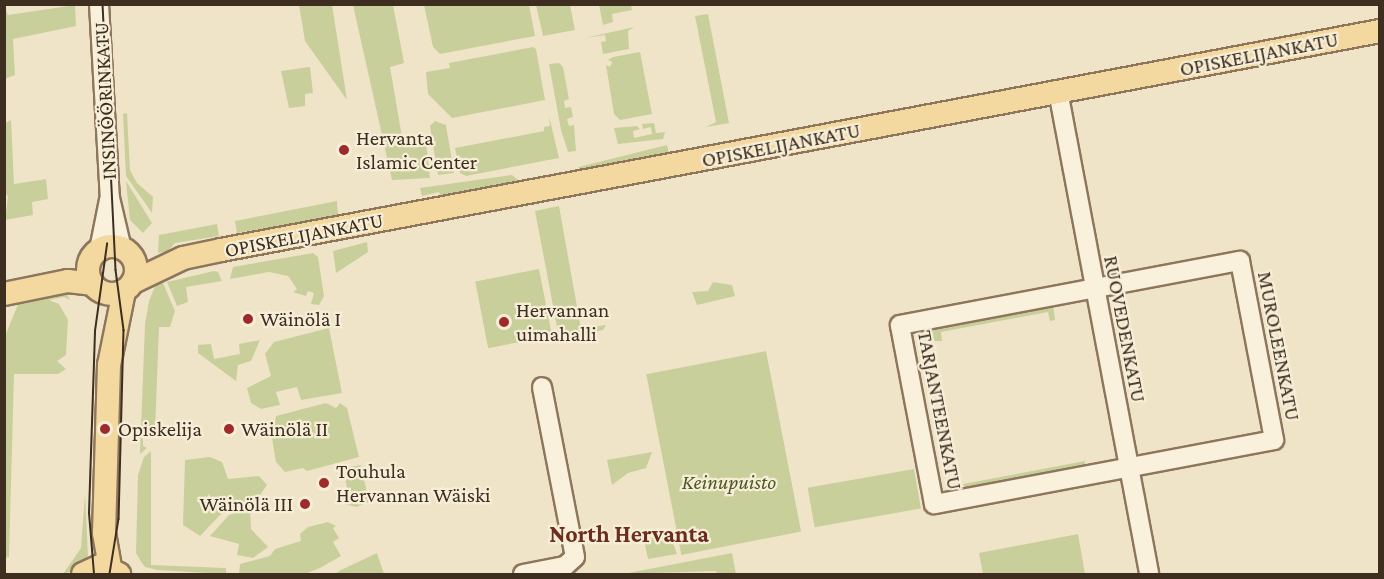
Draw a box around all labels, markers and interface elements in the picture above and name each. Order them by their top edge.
street label: INSINÖÖRINKATU [88,21,122,181]
street label: OPISKELIJANKATU [1178,26,1340,82]
street label: OPISKELIJANKATU [700,117,862,173]
place label: Hervanta Islamic Center [356,125,477,175]
marker: Hervanta Islamic Center [337,143,351,157]
street label: OPISKELIJANKATU [223,207,385,263]
street label: RUOVEDENKATU [1098,253,1152,405]
street label: MUROLEENKATU [1252,269,1306,423]
place label: Hervannan uimahalli [516,297,609,347]
place label: Wäinölä I [260,306,341,332]
marker: Wäinölä I [241,312,255,326]
marker: Hervannan uimahalli [497,315,511,329]
street label: TARJANTEENKATU [912,328,968,492]
place label: Opiskelija [118,416,202,442]
place label: Wäinölä II [241,416,328,442]
marker: Opiskelija [96,420,114,438]
marker: Wäinölä II [222,422,236,436]
place label: Touhula Hervannan Wäiski [336,458,491,508]
park label: Keinupuisto [682,469,776,495]
marker: Touhula Hervannan Wäiski [317,476,331,490]
place label: Wäinölä III [200,491,293,517]
marker: Wäinölä III [298,497,312,511]
district label: North Hervanta [549,520,709,548]

